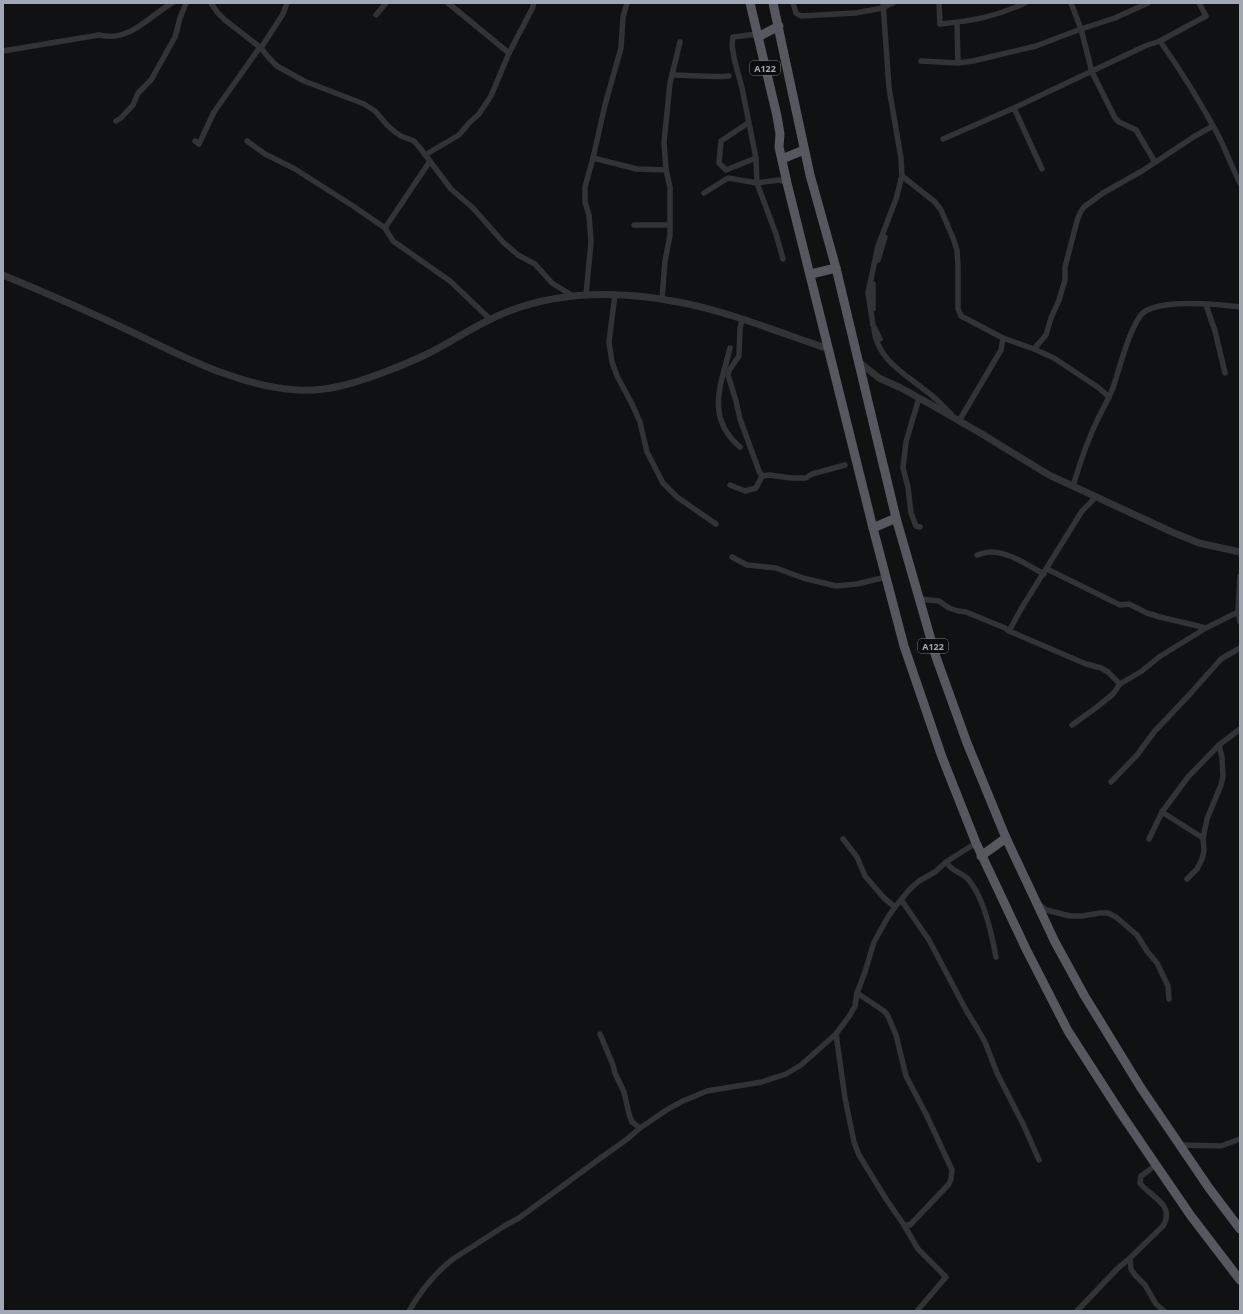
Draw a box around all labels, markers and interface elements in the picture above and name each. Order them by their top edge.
road number: A122 [750,61,780,75]
road number: A122 [918,639,948,653]

